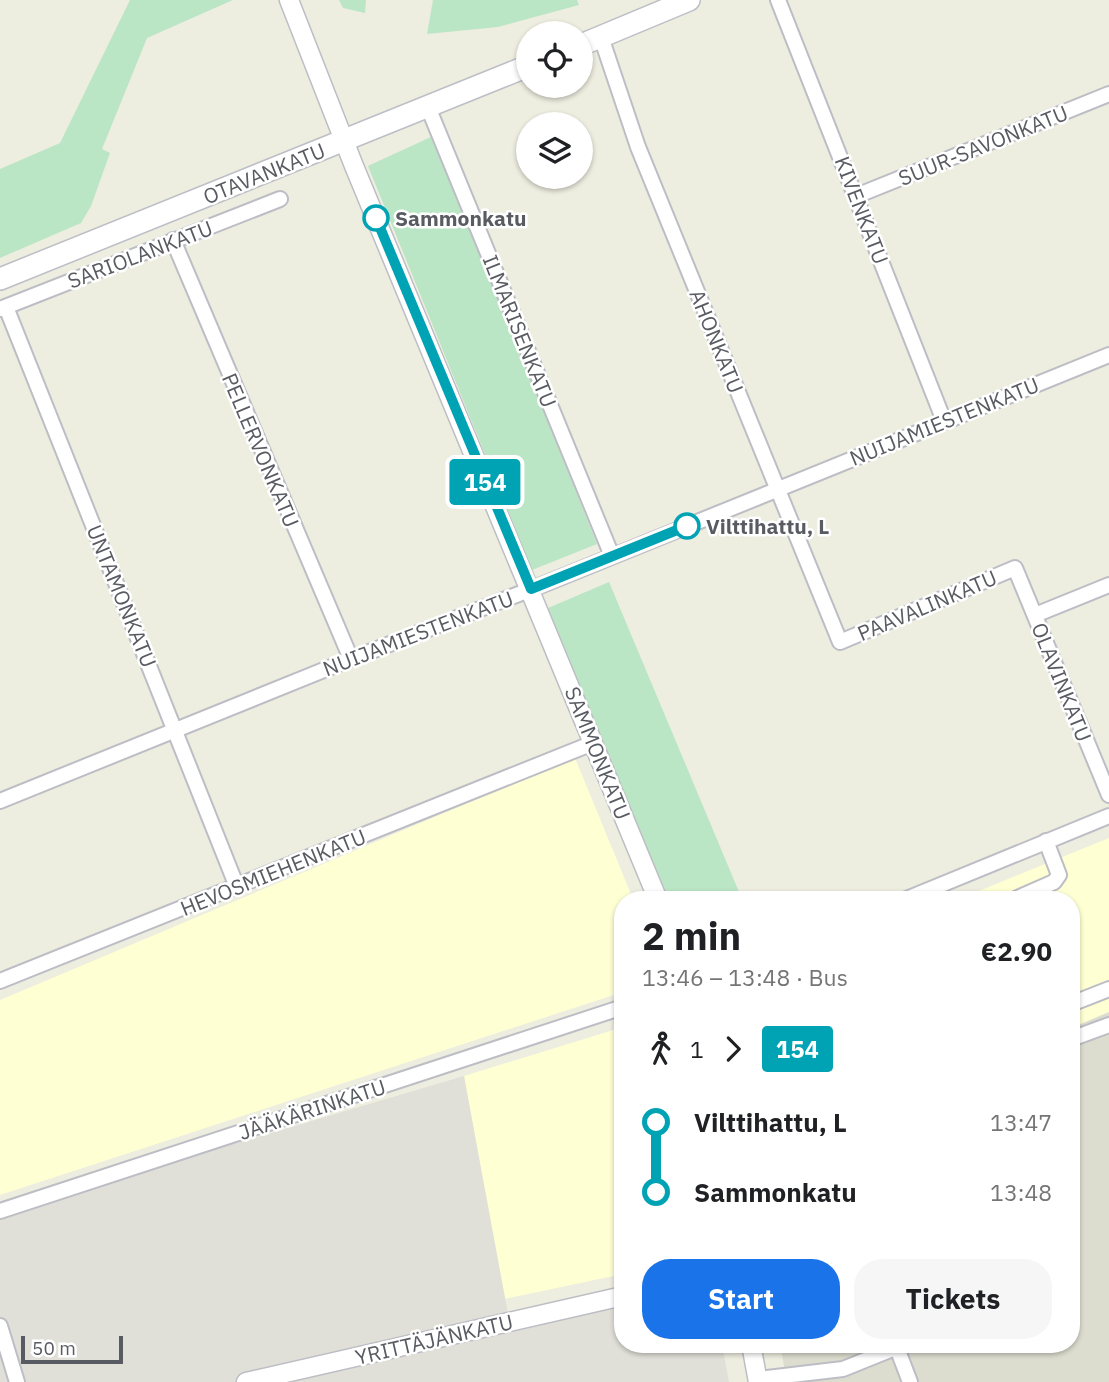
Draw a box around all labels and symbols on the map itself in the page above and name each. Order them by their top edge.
street label: SUUR-SAVONKATU [894,98,1072,192]
street label: OTAVANKATU [199,136,329,210]
street label: KIVENKATU [829,152,895,268]
place label: Sammonkatu [395,204,526,232]
marker: Sammonkatu [363,205,389,231]
street label: SARIOLANKATU [63,213,217,295]
street label: ILMARISENKATU [477,251,563,411]
street label: AHONKATU [683,285,751,397]
street label: PELLERVONKATU [216,369,306,531]
street label: NUIJAMIESTENKATU [845,370,1043,472]
line badge: 154 [445,459,525,505]
place label: Vilttihattu, L [706,512,829,540]
marker: Vilttihattu, L [674,513,700,539]
street label: UNTAMONKATU [81,520,163,672]
street label: PAAVALINKATU [853,563,1001,647]
street label: NUIJAMIESTENKATU [319,584,517,682]
street label: OLAVINKATU [1025,618,1099,746]
street label: SAMMONKATU [559,682,637,824]
street label: HEVOSMIEHENKATU [176,822,370,922]
street label: JÄÄKÄRINKATU [235,1072,389,1146]
street label: YRITTÄJÄNKATU [352,1307,516,1371]
scale bar [21,1333,122,1365]

